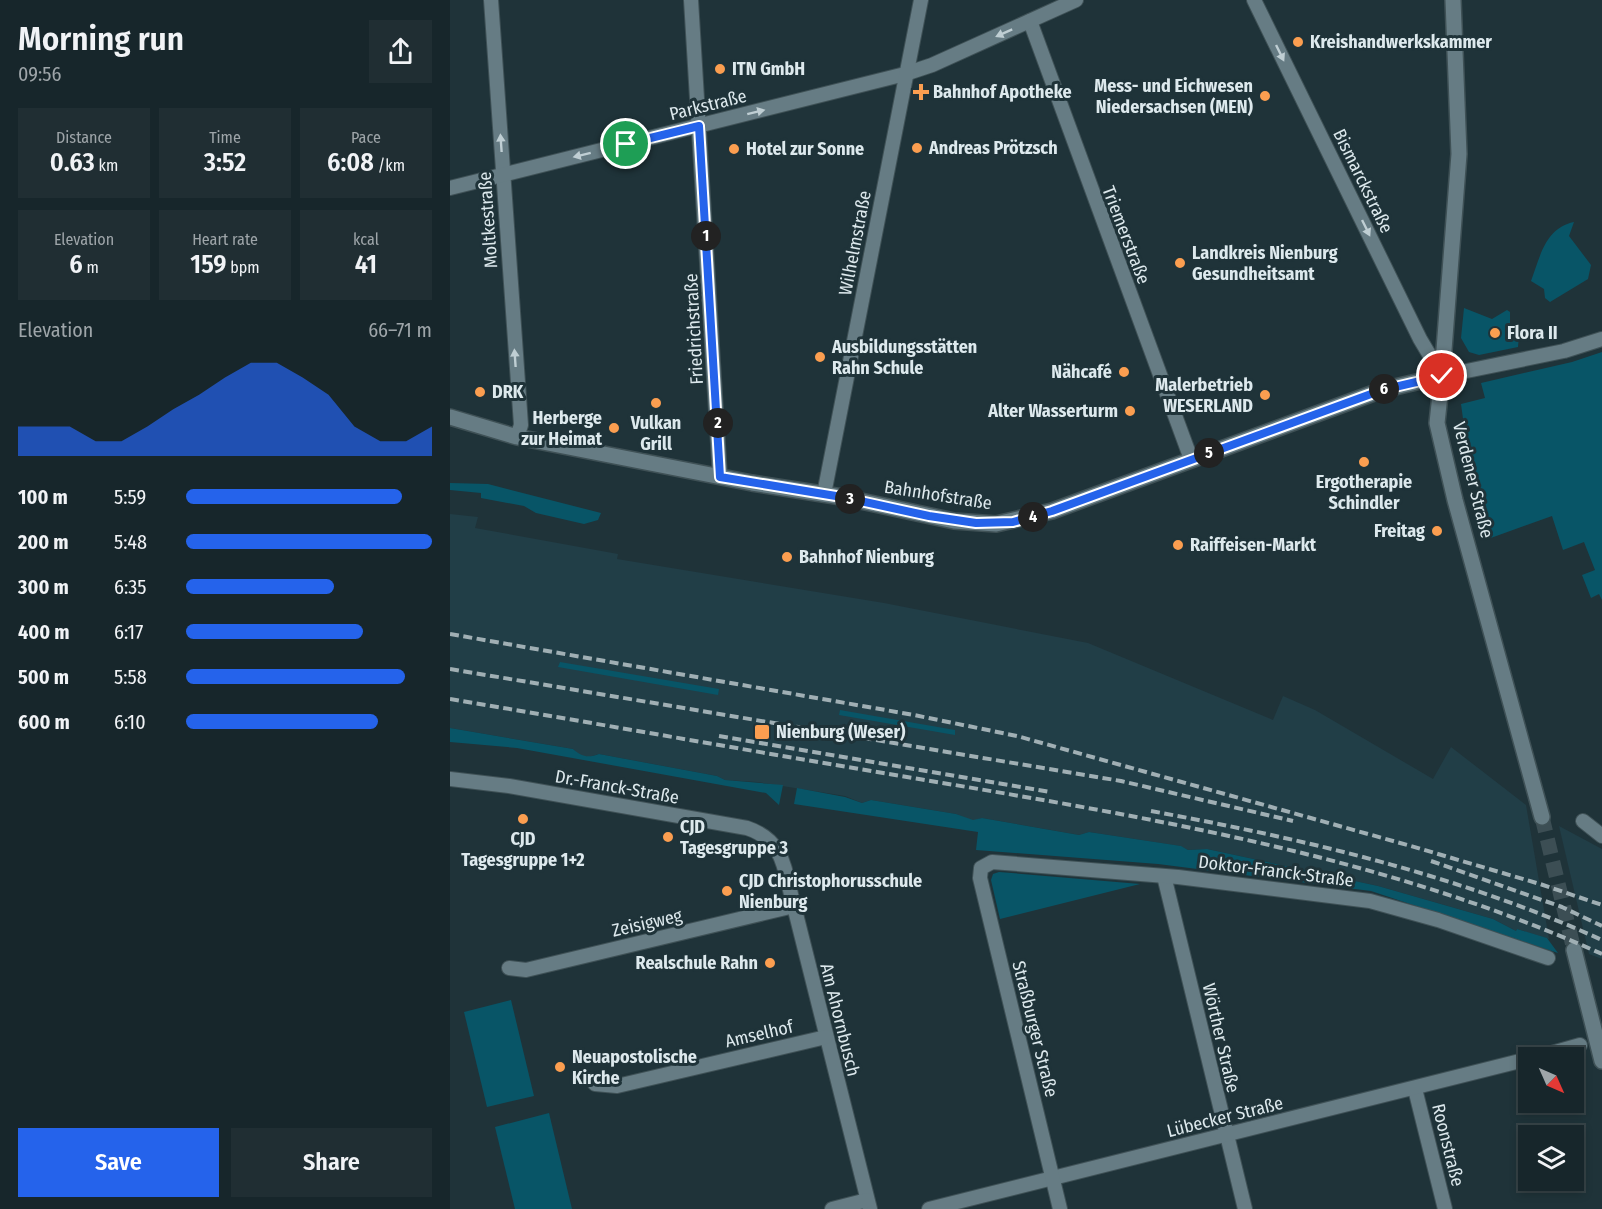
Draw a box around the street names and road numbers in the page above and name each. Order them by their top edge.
street label: Parkstraße [667,85,749,125]
street label: Bismarckstraße [1328,125,1398,237]
street label: Moltkestraße [474,171,502,269]
street label: Triemerstraße [1097,183,1155,287]
street label: Wilhelmstraße [834,189,876,297]
street label: Friedrichstraße [680,273,708,385]
street label: Verdener Straße [1448,420,1498,540]
street label: Bahnhofstraße [883,476,993,514]
street label: Dr.-Franck-Straße [553,765,681,809]
street label: Doktor-Franck-Straße [1197,851,1355,891]
street label: Zeisigweg [610,904,685,942]
street label: Straßburger Straße [1007,959,1063,1099]
street label: Am Ahornbusch [815,961,865,1079]
street label: Wörther Straße [1198,981,1244,1095]
street label: Amselhof [723,1015,797,1052]
street label: Lübecker Straße [1165,1092,1285,1142]
street label: Roonstraße [1427,1101,1469,1189]

